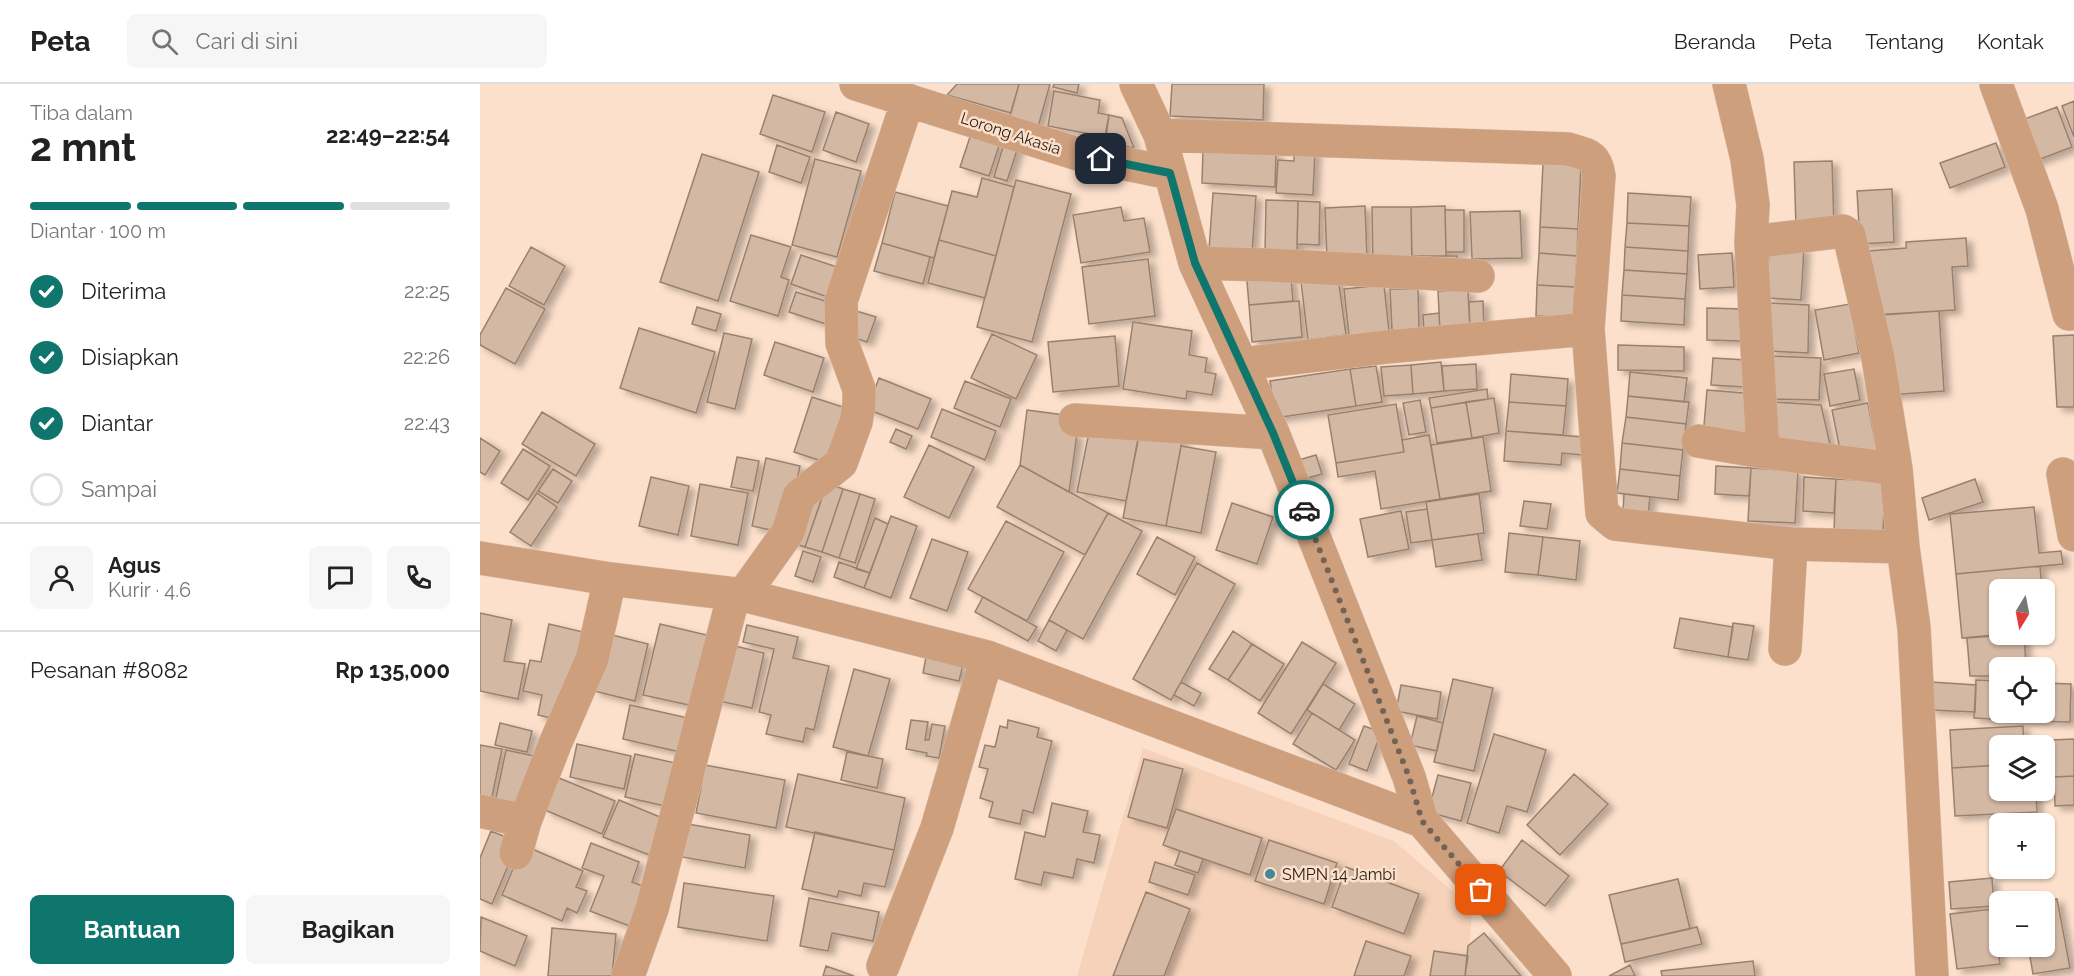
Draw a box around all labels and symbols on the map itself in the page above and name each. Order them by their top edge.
street label: Lorong Akasia [958,108,1063,159]
pin [1075,133,1126,184]
courier [1274,480,1334,540]
north arrow [1989,579,2055,645]
pin [1455,864,1506,915]
place label: SMPN 14 Jambi [1282,865,1396,884]
marker: SMPN 14 Jambi [1263,867,1277,881]

